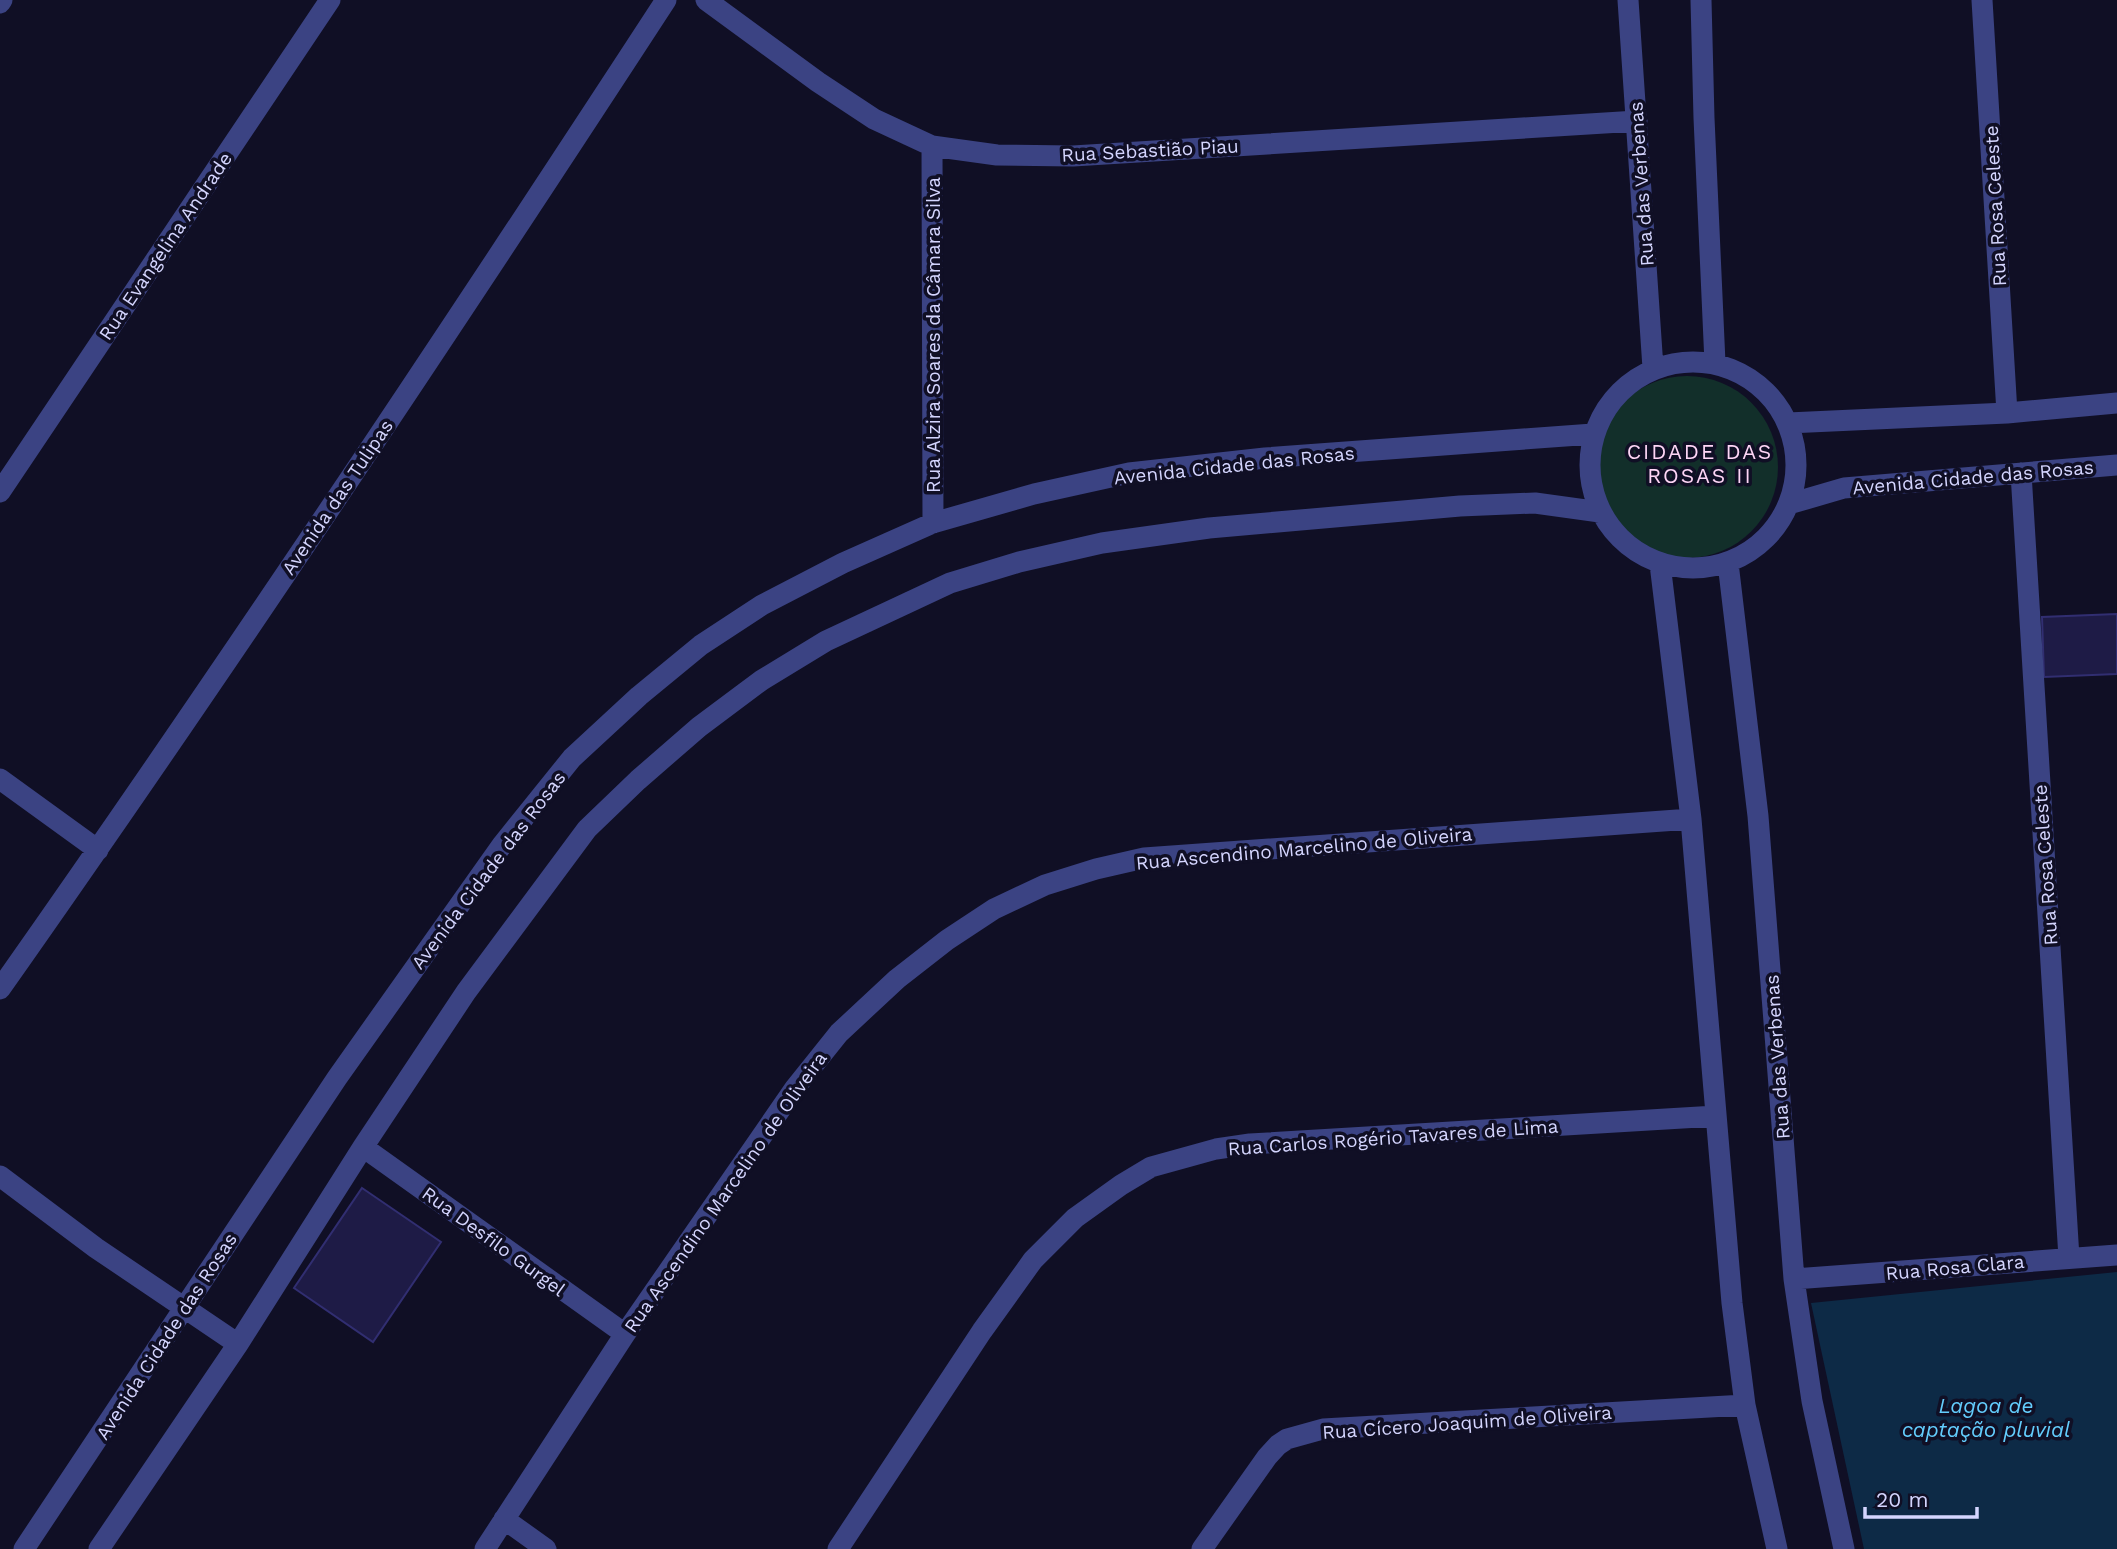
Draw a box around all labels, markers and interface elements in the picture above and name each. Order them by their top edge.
street label: Rua das Verbenas [1624,101,1659,267]
street label: Rua Rosa Celeste [1980,125,2011,287]
street label: Rua Sebastião Piau [1061,134,1239,167]
street label: Rua Evangelina Andrade [94,148,237,345]
street label: Rua Alzira Soares da Câmara Silva [922,177,945,493]
street label: Avenida das Tulipas [277,415,398,579]
district label: CIDADE DAS ROSAS II [1627,439,1773,488]
street label: Avenida Cidade das Rosas [1112,441,1356,490]
street label: Avenida Cidade das Rosas [1851,455,2095,500]
street label: Avenida Cidade das Rosas [406,767,570,974]
street label: Rua Rosa Celeste [2028,784,2063,946]
street label: Rua Ascendino Marcelino de Oliveira [1135,822,1473,875]
street label: Rua das Verbenas [1760,974,1795,1140]
street label: Rua Ascendino Marcelino de Oliveira [619,1047,832,1337]
street label: Rua Carlos Rogério Tavares de Lima [1227,1114,1559,1161]
street label: Rua Desfilo Gurgel [418,1182,570,1301]
street label: Avenida Cidade das Rosas [91,1229,242,1444]
street label: Rua Rosa Clara [1885,1250,2026,1285]
water label: Lagoa de captação pluvial [1902,1393,2070,1442]
street label: Rua Cícero Joaquim de Oliveira [1322,1401,1613,1444]
scale bar [1865,1476,1977,1520]
text: 20 m [1876,1487,1928,1512]

